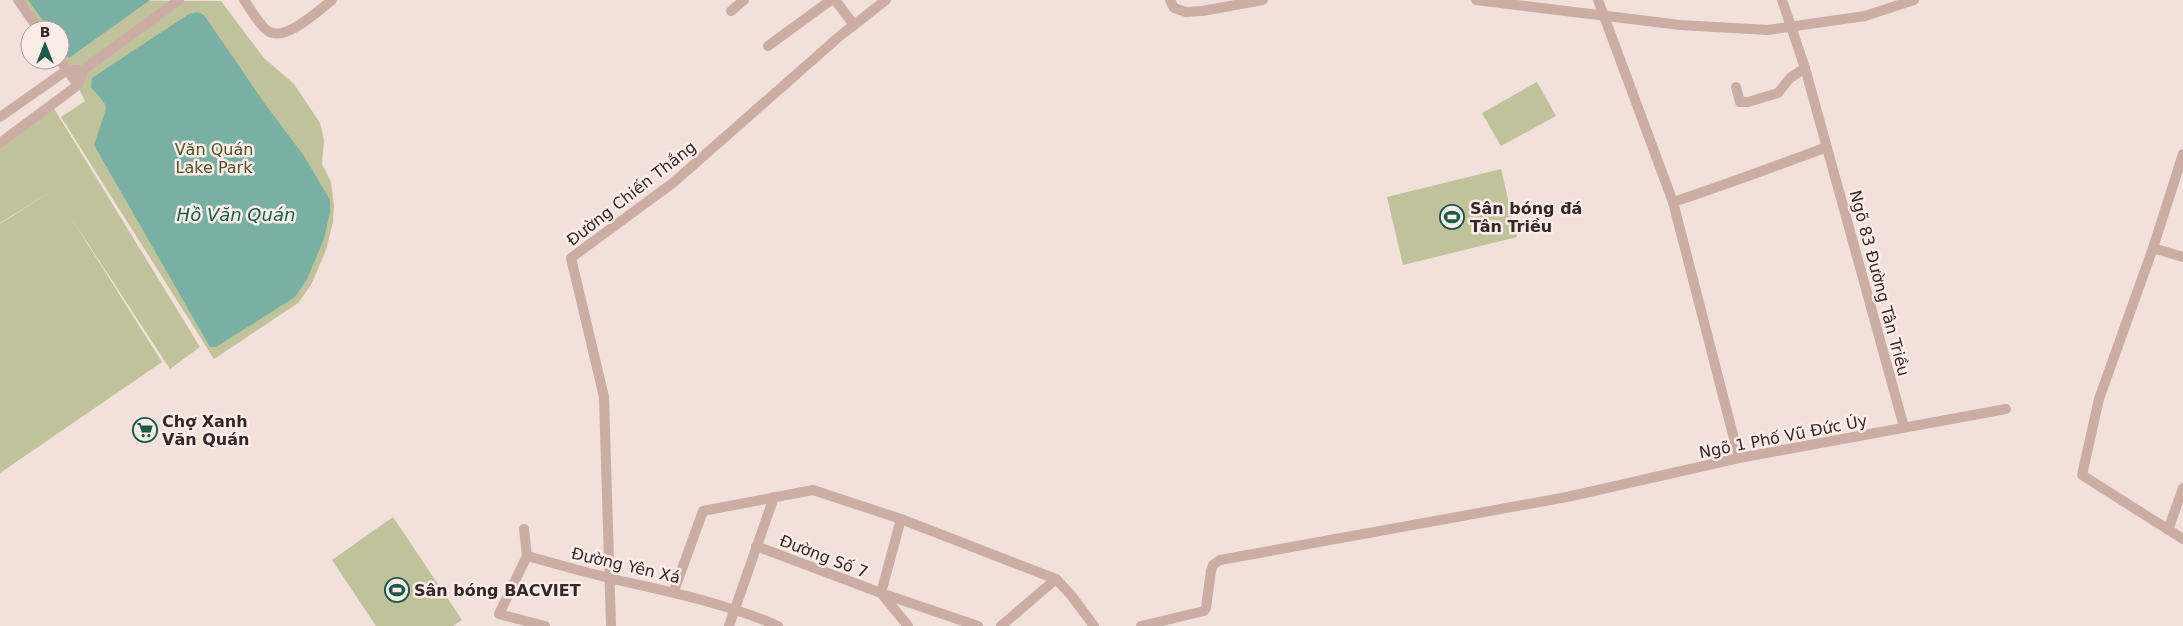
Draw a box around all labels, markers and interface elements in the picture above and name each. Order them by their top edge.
north arrow [20,20,70,70]
text: B [40,24,50,40]
street label: Đường Chiến Thắng [563,137,700,250]
park label: Văn Quán Lake Park [175,140,253,177]
street label: Ngõ 83 Đường Tân Triều [1846,188,1913,378]
place label: Sân bóng đá Tân Triều [1470,199,1582,236]
water label: Hồ Văn Quán [177,204,295,225]
sports icon: Sân bóng đá Tân Triều [1439,204,1465,230]
street label: Ngõ 1 Phố Vũ Đức Úy [1697,411,1869,462]
place label: Chợ Xanh Văn Quán [162,412,249,449]
supermarket icon: Chợ Xanh Văn Quán [132,417,158,443]
street label: Đường Số 7 [777,531,871,582]
street label: Đường Yên Xá [570,544,682,587]
sports icon: Sân bóng BACVIET [384,577,410,603]
place label: Sân bóng BACVIET [414,581,581,600]

